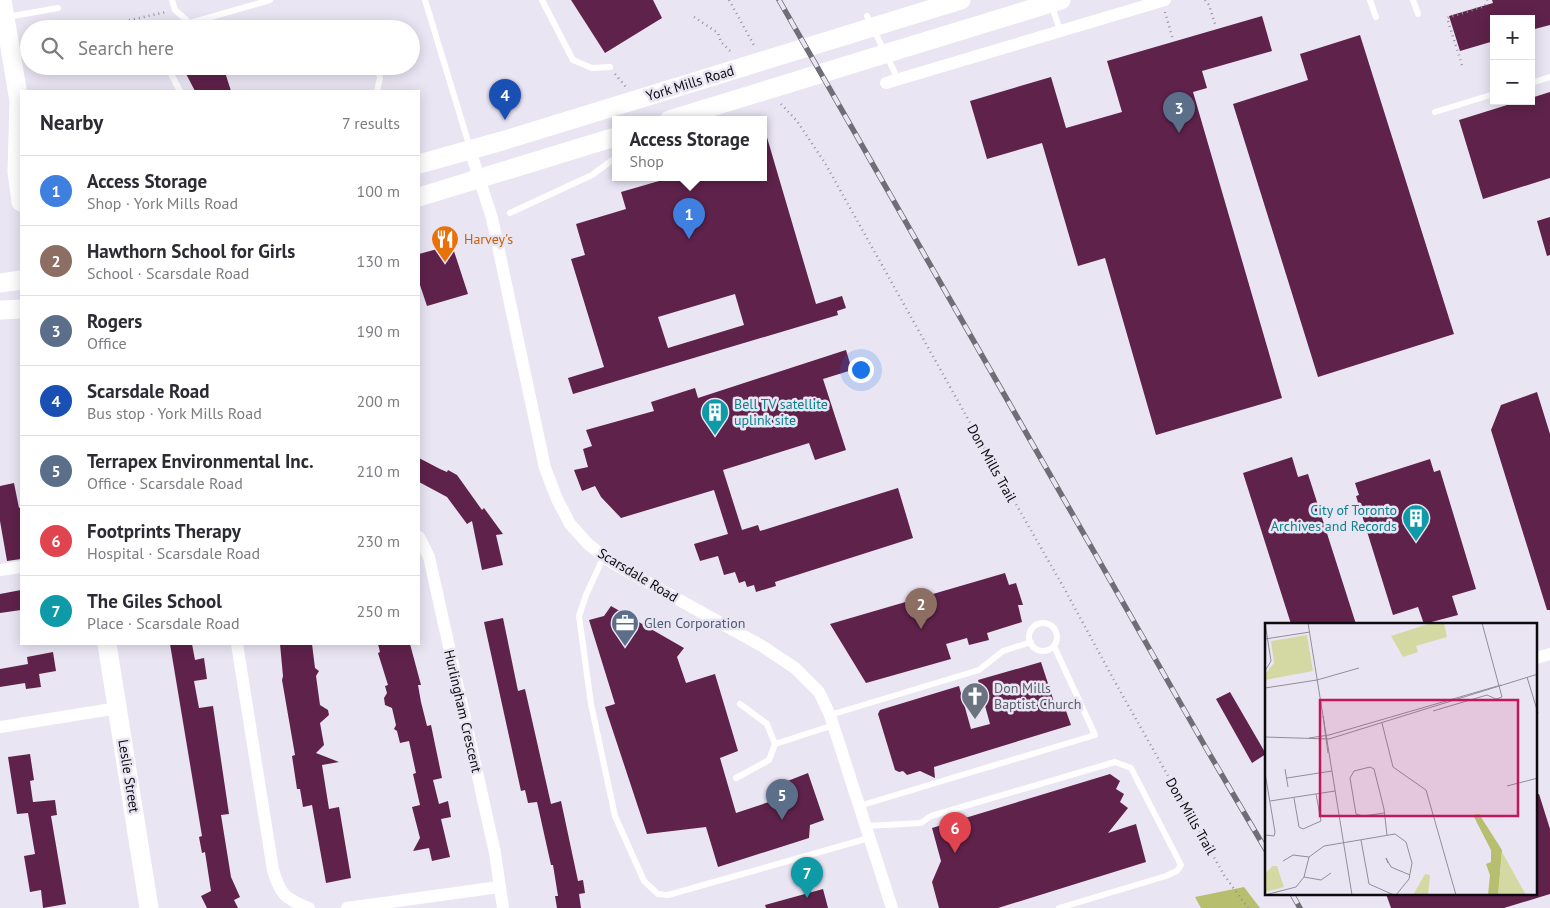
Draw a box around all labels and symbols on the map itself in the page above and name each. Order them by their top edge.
street label: York Mills Road [644,61,736,105]
pin: 4 [489,79,521,120]
pin: 3 [1163,92,1195,133]
pin: 1 [673,198,705,239]
restaurant icon: Harvey's [430,224,460,263]
place label: Harvey's [464,230,513,248]
your location [848,357,874,383]
place label: Bell TV satellite uplink site [734,395,828,429]
building icon: Bell TV satellite uplink site [700,397,730,436]
street label: Don Mills Trail [963,421,1021,505]
place label: City of Toronto Archives and Records [1271,501,1397,535]
building icon: City of Toronto Archives and Records [1401,503,1431,542]
street label: Scarsdale Road [595,544,681,606]
pin: 2 [905,588,937,629]
office icon: Glen Corporation [610,608,640,647]
place label: Glen Corporation [644,614,745,632]
inset map [1265,623,1538,896]
street label: Hurlingham Crescent [440,648,486,774]
place label: Don Mills Baptist Church [994,679,1082,713]
church icon: Don Mills Baptist Church [960,681,990,720]
street label: Leslie Street [114,738,144,814]
street label: Don Mills Trail [1162,774,1220,858]
pin: 5 [766,779,798,820]
pin: 6 [939,812,971,853]
pin: 7 [791,857,823,898]

